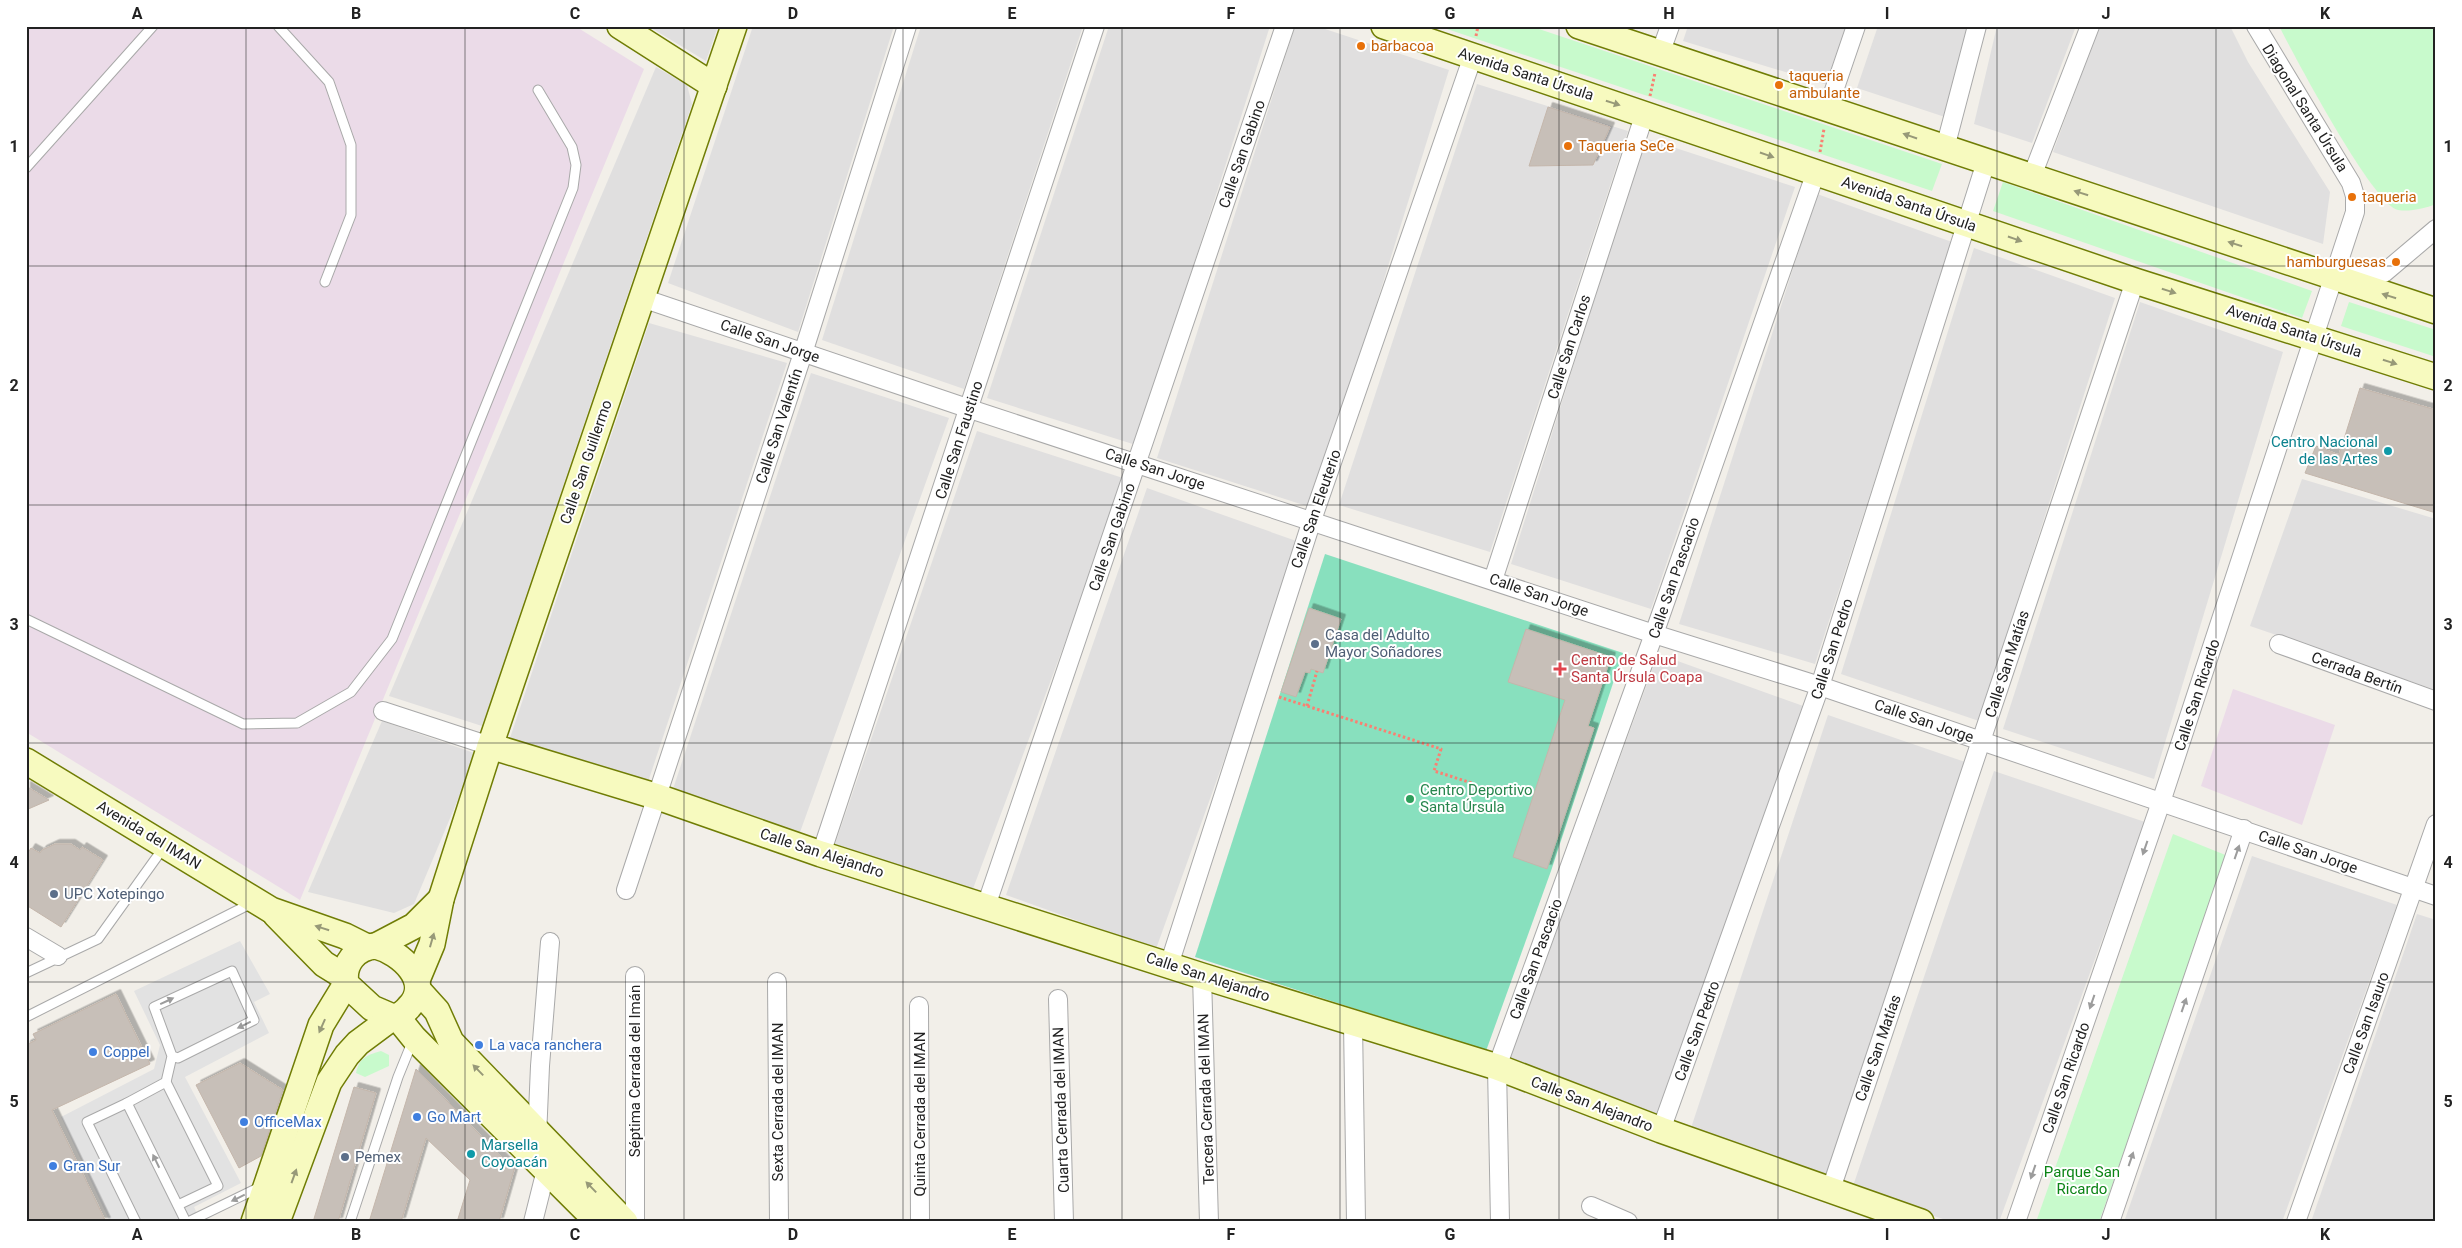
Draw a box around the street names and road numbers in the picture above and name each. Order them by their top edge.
street label: Diagonal Santa Úrsula [2258,41,2352,175]
street label: Avenida Santa Úrsula [1456,44,1596,104]
street label: Calle San Gabino [1215,98,1269,210]
street label: Avenida Santa Úrsula [1839,172,1979,236]
street label: Calle San Carlos [1544,292,1594,402]
street label: Avenida Santa Úrsula [2224,301,2364,361]
street label: Calle San Jorge [718,316,822,366]
street label: Calle San Valentín [752,366,806,486]
street label: Calle San Faustino [931,378,987,502]
street label: Calle San Guillermo [556,398,616,526]
street label: Calle San Jorge [1103,444,1207,494]
street label: Calle San Eleuterio [1287,447,1345,571]
street label: Calle San Gabino [1085,481,1139,593]
street label: Calle San Pascacio [1645,515,1703,641]
street label: Calle San Jorge [1487,570,1591,620]
street label: Calle San Pedro [1807,596,1857,702]
street label: Calle San Matías [1981,608,2033,720]
street label: Calle San Ricardo [2170,637,2224,753]
street label: Cerrada Bertín [2309,648,2405,698]
street label: Calle San Jorge [1872,696,1976,746]
street label: Avenida del IMAN [94,797,204,873]
street label: Calle San Alejandro [758,824,886,882]
street label: Calle San Jorge [2256,827,2360,877]
street label: Calle San Pascacio [1506,896,1566,1022]
street label: Calle San Alejandro [1144,948,1272,1006]
street label: Calle San Isauro [2339,969,2393,1077]
street label: Calle San Pedro [1671,978,1723,1084]
street label: Séptima Cerrada del Imán [626,985,644,1157]
street label: Calle San Matías [1851,992,1905,1104]
street label: Tercera Cerrada del IMAN [1194,1013,1218,1185]
street label: Calle San Ricardo [2038,1020,2094,1136]
street label: Sexta Cerrada del IMAN [769,1023,787,1181]
street label: Cuarta Cerrada del IMAN [1049,1027,1073,1193]
street label: Quinta Cerrada del IMAN [911,1032,929,1196]
street label: Calle San Alejandro [1528,1072,1656,1136]

